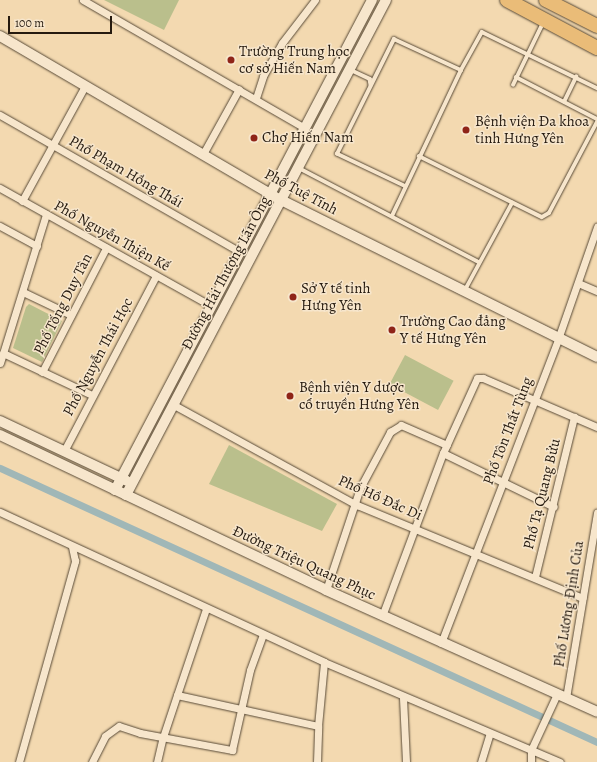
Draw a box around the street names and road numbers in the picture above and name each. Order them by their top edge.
street label: Phố Phạm Hồng Thái [66,132,186,212]
street label: Phố Tuệ Tĩnh [261,165,341,219]
street label: Đường Hải Thượng Lãn Ông [178,193,274,353]
street label: Phố Nguyễn Thiện Kế [51,197,173,275]
street label: Phố Tống Duy Tân [30,250,96,358]
street label: Phố Nguyễn Thái Học [59,295,137,419]
street label: Phố Tôn Thất Tùng [479,375,537,487]
street label: Phố Tạ Quang Bửu [520,437,564,551]
street label: Phố Hồ Đắc Di [335,471,425,525]
street label: Đường Triệu Quang Phục [230,522,378,604]
street label: Phố Lương Định Của [550,540,588,668]

